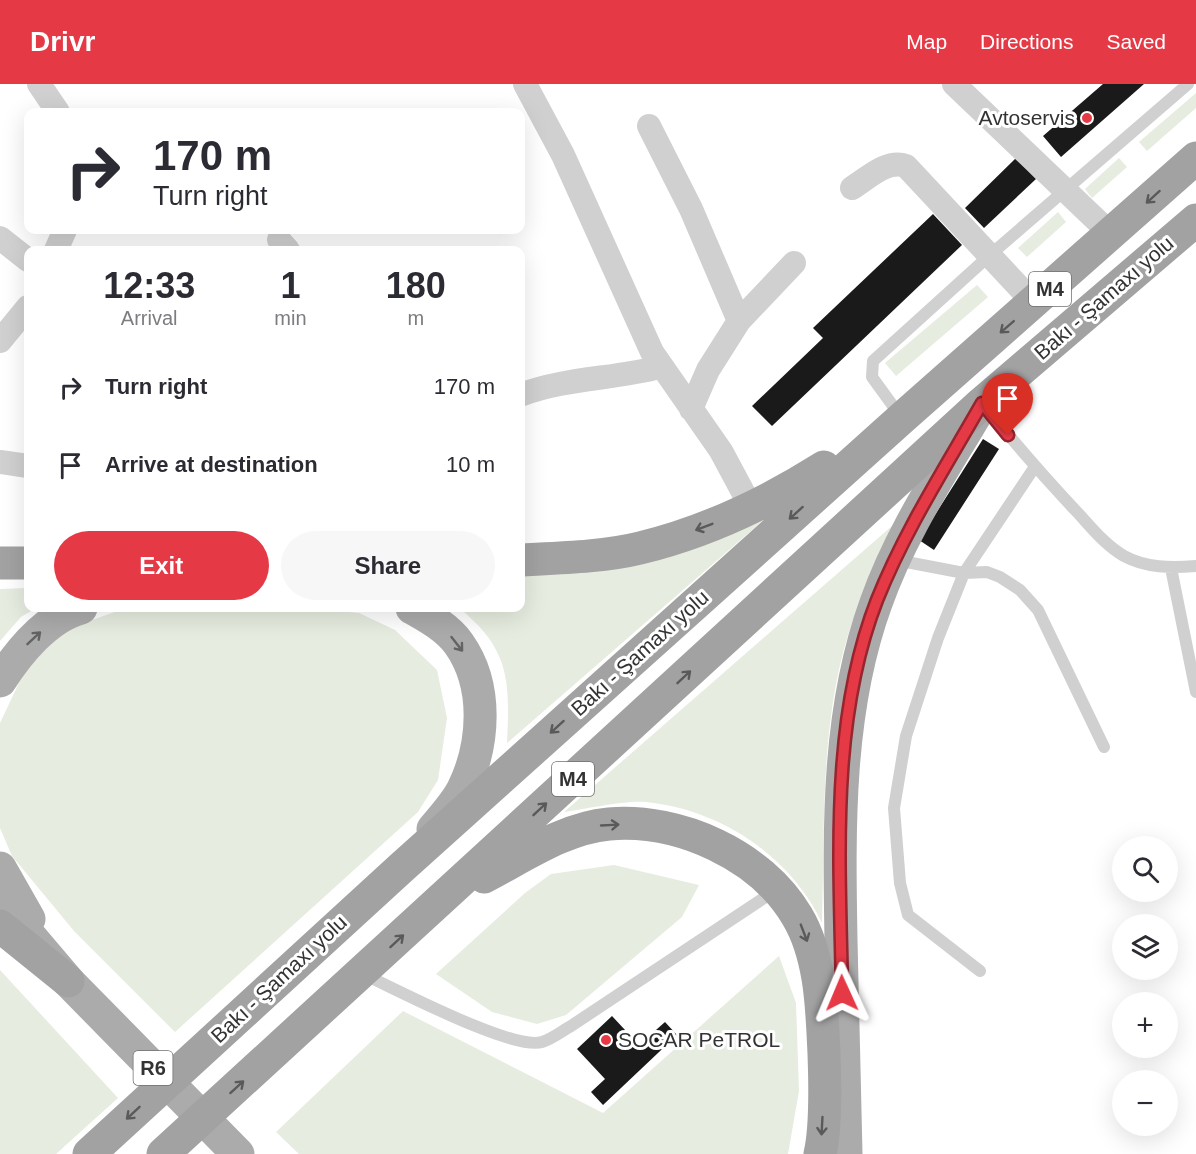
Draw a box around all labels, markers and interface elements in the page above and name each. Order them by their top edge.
text: Drivr [30,26,95,57]
text: Map [906,30,947,53]
text: Directions [980,30,1073,53]
text: Saved [1106,30,1166,53]
place label: Avtoservis [979,106,1075,129]
marker: Avtoservis [1080,111,1094,125]
icon: right [54,132,132,210]
text: 170 m [153,132,272,179]
text: Turn right [153,181,268,211]
one-way arrow [1145,190,1160,204]
street label: Bakı - Şamaxı yolu [1030,231,1178,364]
text: 12:33 [103,265,195,306]
text: 1 [280,265,300,306]
text: 180 [386,265,446,306]
road number: M4 [1029,272,1071,306]
text: Arrival [121,307,178,329]
text: min [274,307,307,329]
text: m [407,307,424,329]
one-way arrow [999,320,1015,333]
icon: right [54,371,87,404]
pin [982,373,1033,435]
text: Turn right [105,374,207,399]
text: 170 m [434,374,495,399]
icon: arrive [991,382,1024,415]
icon: arrive [54,449,87,482]
text: Arrive at destination [105,452,318,477]
text: 10 m [446,452,495,477]
one-way arrow [789,506,804,520]
one-way arrow [696,523,714,534]
button: Exit [54,531,269,600]
button: Share [281,531,495,600]
street label: Bakı - Şamaxı yolu [566,585,713,720]
one-way arrow [27,631,42,645]
one-way arrow [450,636,463,652]
one-way arrow [676,670,691,684]
one-way arrow [550,720,565,734]
road number: M4 [552,762,594,796]
one-way arrow [532,802,547,816]
one-way arrow [599,819,619,830]
map controls [1112,836,1178,1136]
button: search [1112,836,1178,902]
street label: Bakı - Şamaxı yolu [206,910,351,1047]
button: layers [1112,914,1178,980]
one-way arrow [799,923,810,942]
one-way arrow [389,934,404,948]
position arrow [810,961,874,1025]
button: + [1112,992,1178,1058]
place label: SOCAR PeTROL [618,1028,780,1051]
marker: SOCAR PeTROL [599,1033,613,1047]
road number: R6 [134,1051,172,1085]
button: − [1112,1070,1178,1136]
one-way arrow [229,1080,244,1094]
one-way arrow [126,1106,141,1120]
one-way arrow [816,1115,827,1135]

